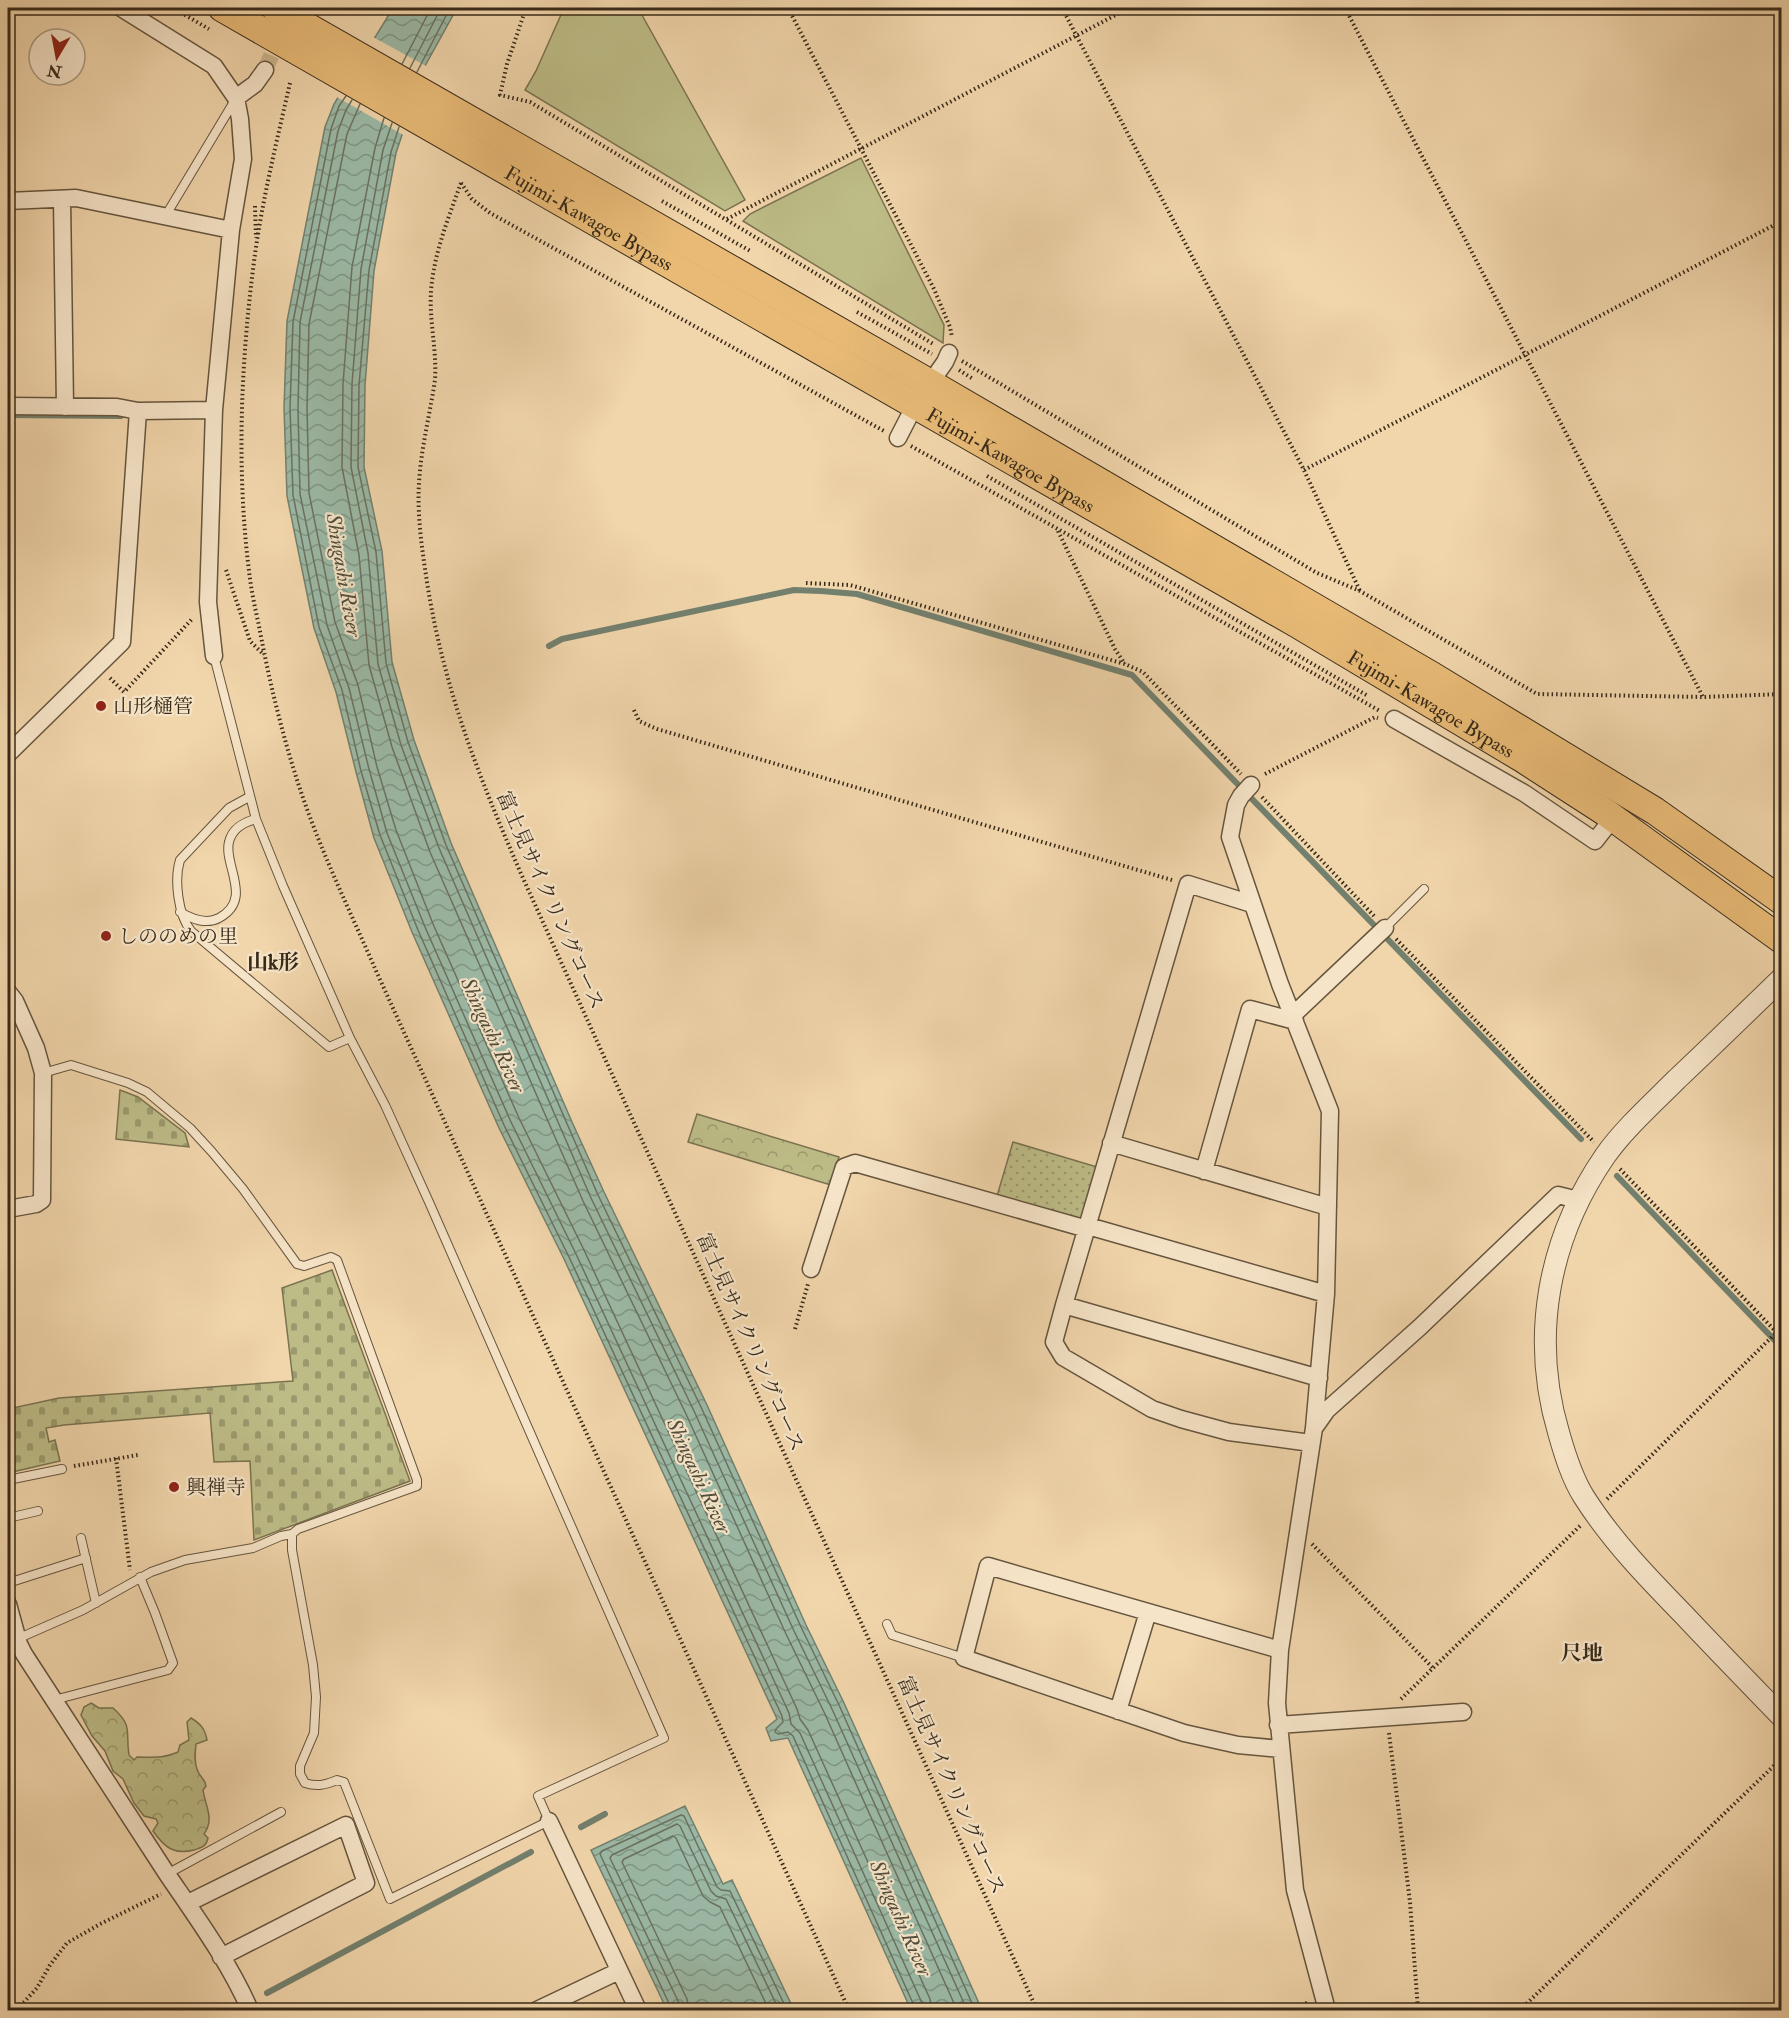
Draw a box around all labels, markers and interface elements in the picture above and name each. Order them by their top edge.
north arrow [27,27,87,87]
text: N [45,60,64,82]
street label: Fujimi-Kawagoe Bypass [500,161,678,277]
street label: Fujimi-Kawagoe Bypass [922,402,1099,519]
water label: Shingashi River [319,510,368,640]
street label: Fujimi-Kawagoe Bypass [1343,645,1519,764]
place label: 山形樋管 [113,694,193,719]
marker: 山形樋管 [94,699,108,713]
street label: 富士見サイクリングコース [491,787,610,1013]
place label: しののめの里 [118,924,238,949]
marker: しののめの里 [99,929,113,943]
district label: 山k形 [247,949,299,976]
water label: Shingashi River [454,972,532,1098]
street label: 富士見サイクリングコース [691,1229,810,1455]
water label: Shingashi River [660,1413,738,1539]
place label: 興禅寺 [186,1475,246,1500]
marker: 興禅寺 [167,1480,181,1494]
district label: 尺地 [1561,1640,1603,1667]
street label: 富士見サイクリングコース [892,1672,1011,1898]
water label: Shingashi River [862,1855,939,1982]

